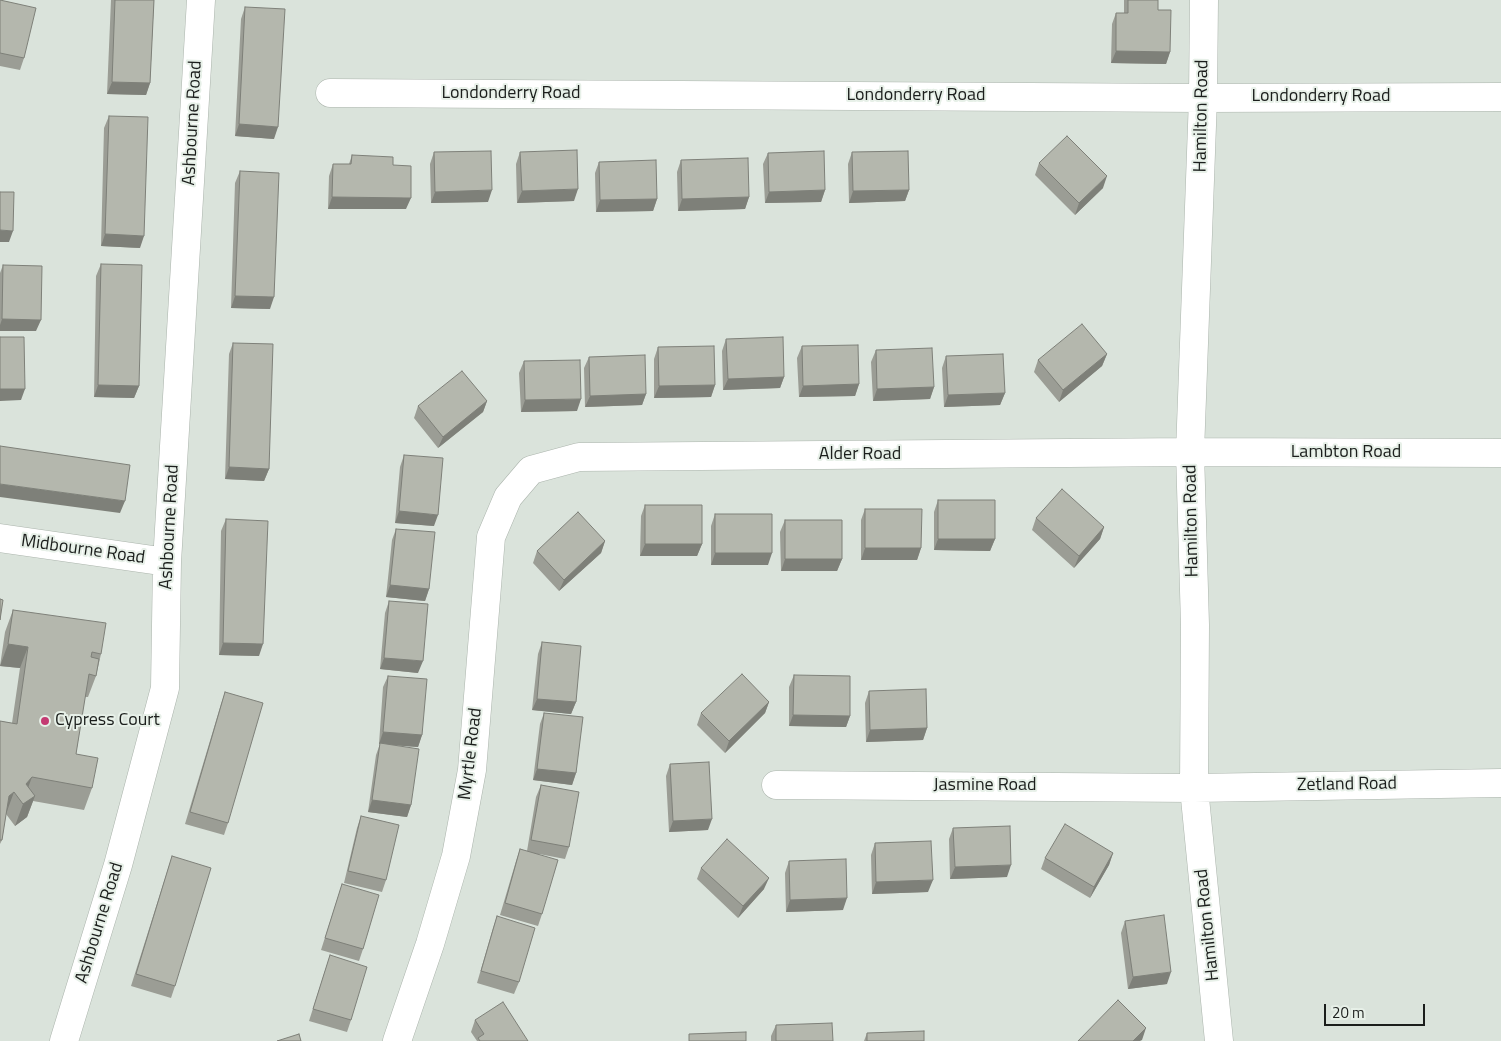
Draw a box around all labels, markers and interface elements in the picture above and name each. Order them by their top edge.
street label: Hamilton Road [1190,59,1214,173]
street label: Ashbourne Road [179,60,207,186]
street label: Londonderry Road [441,83,581,105]
street label: Londonderry Road [846,85,986,107]
street label: Londonderry Road [1251,86,1391,108]
street label: Lambton Road [1291,442,1401,464]
street label: Alder Road [819,444,901,466]
street label: Ashbourne Road [156,464,184,590]
street label: Hamilton Road [1180,464,1204,578]
street label: Midbourne Road [20,531,146,569]
street label: Myrtle Road [455,707,487,801]
place label: Cypress Court [55,710,160,732]
marker: Cypress Court [39,715,51,727]
street label: Zetland Road [1297,773,1397,797]
street label: Jasmine Road [933,775,1037,797]
street label: Ashbourne Road [71,860,129,986]
street label: Hamilton Road [1191,868,1225,982]
scale bar [1326,994,1427,1026]
text: 20 m [1332,1001,1365,1024]

